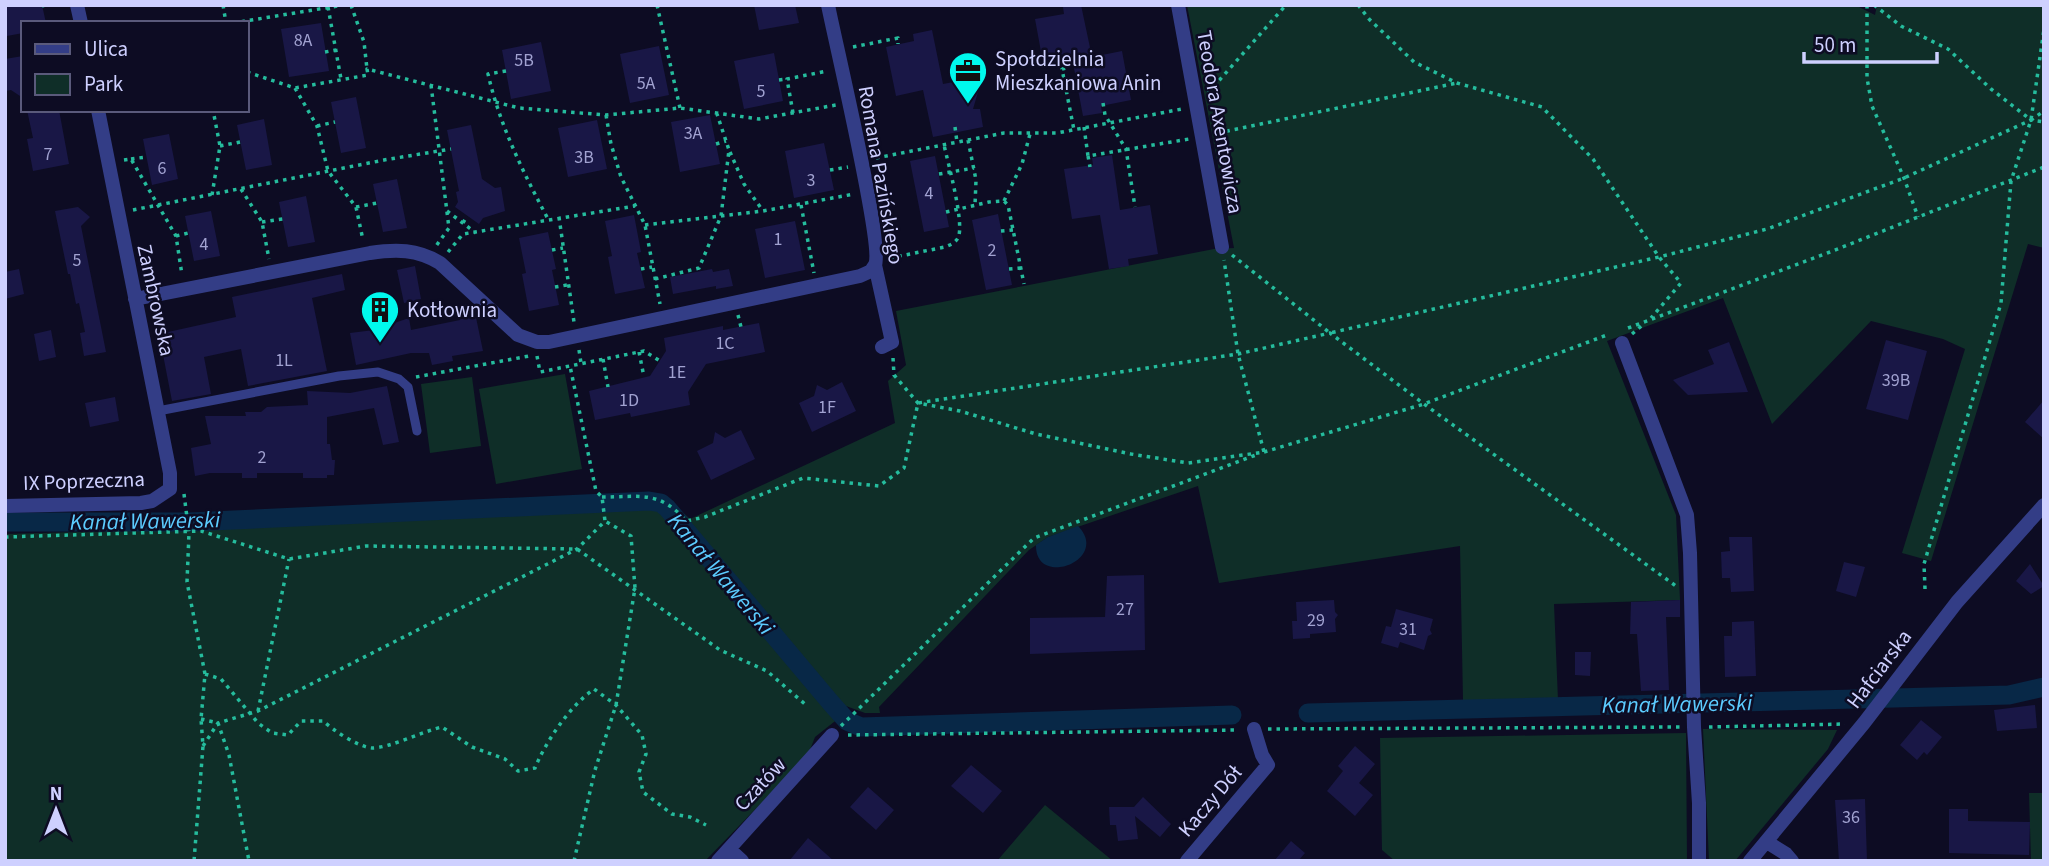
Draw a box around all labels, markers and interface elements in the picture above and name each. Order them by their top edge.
legend [21,21,248,112]
scale bar [1804,21,1937,65]
house number: 8A [294,28,313,53]
street label: Teodora Axentowicza [1189,28,1251,216]
text: 50 m [1814,30,1856,60]
text: Ulica [84,34,128,64]
place label: Społdzielnia Mieszkaniowa Anin [995,44,1162,98]
house number: 5B [514,48,534,73]
office icon: Społdzielnia Mieszkaniowa Anin [947,50,989,105]
text: Park [84,69,124,99]
house number: 5A [637,71,656,96]
house number: 5 [757,79,766,104]
street label: Romana Pazińskiego [851,83,911,267]
house number: 3A [684,121,703,146]
house number: 7 [44,142,53,167]
house number: 3B [574,145,594,170]
house number: 6 [158,156,167,181]
house number: 3 [807,168,816,193]
house number: 4 [925,181,934,206]
house number: 1 [774,227,782,252]
house number: 4 [200,232,209,257]
house number: 2 [988,238,997,263]
street label: Zambrowska [130,241,182,359]
house number: 5 [73,248,82,273]
building icon: Kotłownia [359,289,401,344]
place label: Kotłownia [407,295,497,325]
house number: 1C [715,331,735,356]
house number: 1L [275,348,293,373]
house number: 1E [668,360,686,385]
house number: 39B [1882,368,1910,393]
house number: 1D [619,388,639,413]
house number: 1F [818,395,836,420]
house number: 2 [258,445,267,470]
street label: IX Poprzeczna [23,464,145,498]
water label: Kanał Wawerski [69,503,221,539]
water label: Kanał Wawerski [660,506,782,643]
house number: 27 [1116,597,1134,622]
house number: 29 [1307,608,1325,633]
house number: 31 [1399,617,1417,642]
street label: Hafciarska [1839,623,1919,715]
water label: Kanał Wawerski [1601,686,1753,722]
street label: Czatów [727,750,793,818]
street label: Kaczy Dół [1171,758,1250,843]
north arrow [21,775,91,845]
text: N [50,781,62,808]
house number: 36 [1842,805,1860,830]

